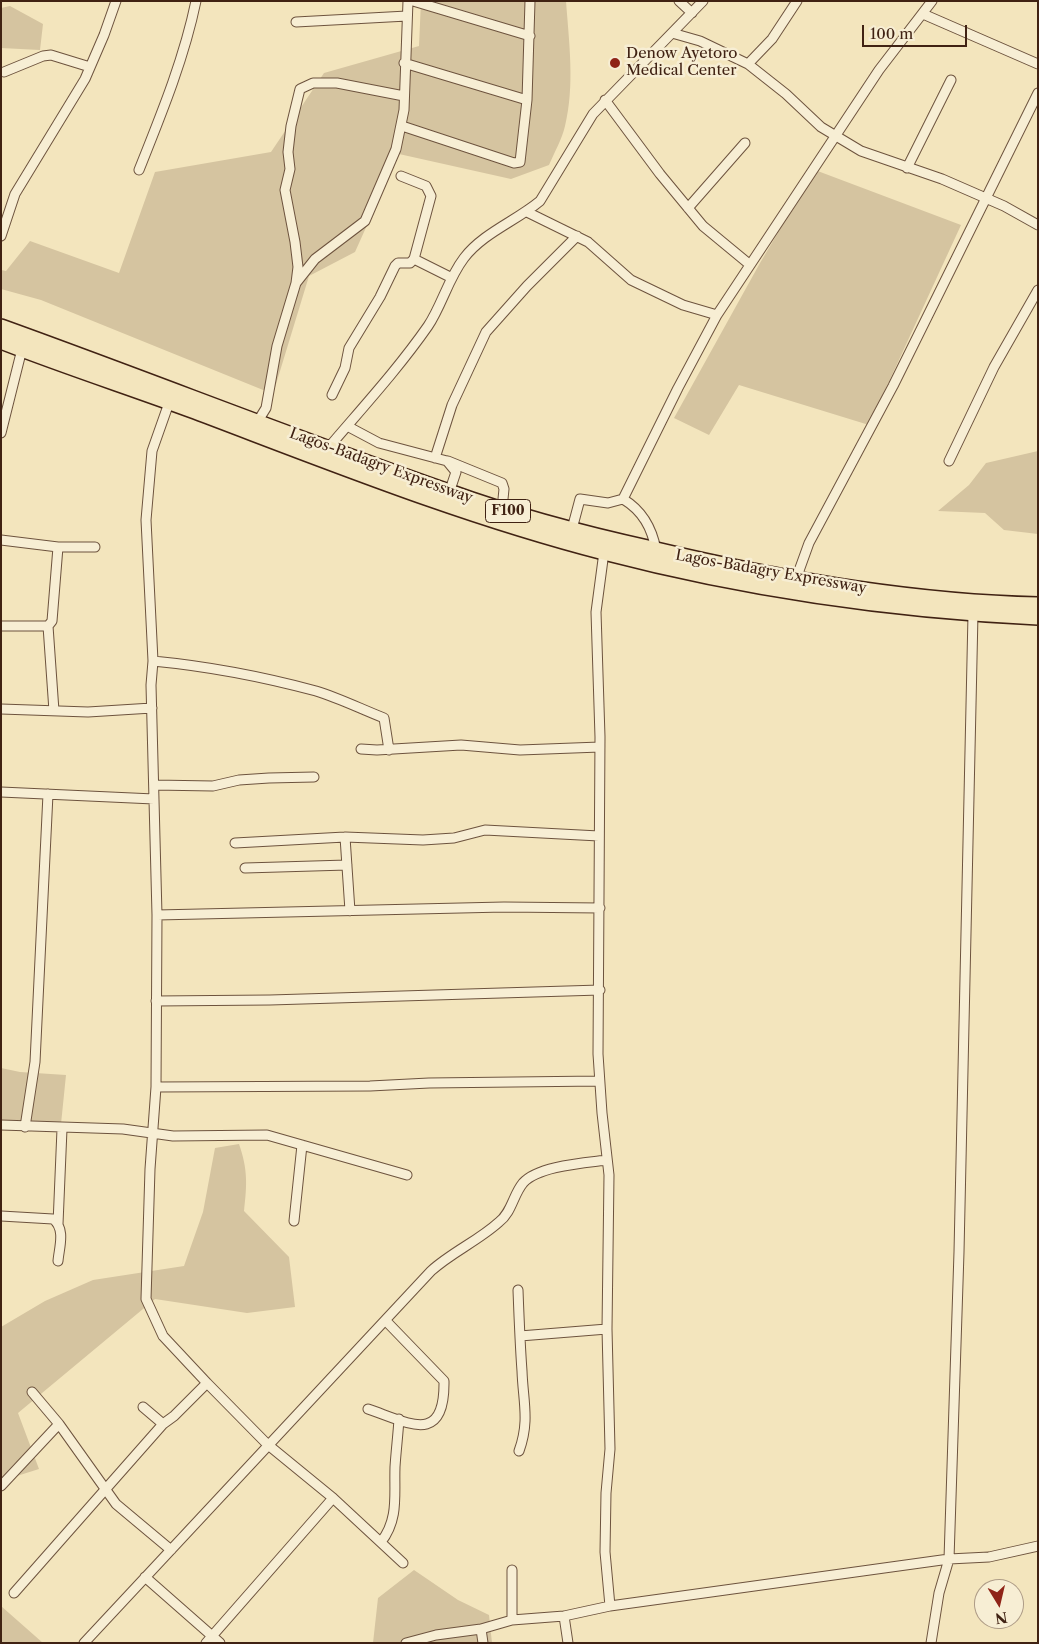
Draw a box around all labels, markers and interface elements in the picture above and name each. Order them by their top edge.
scale bar [864,15,969,47]
text: 100 m [870,24,913,43]
place label: Denow Ayetoro Medical Center [626,45,737,80]
marker: Denow Ayetoro Medical Center [608,56,622,70]
street label: Lagos-Badagry Expressway [287,424,475,508]
road number: F100 [486,500,530,522]
street label: Lagos-Badagry Expressway [674,546,868,598]
north arrow [974,1579,1024,1629]
text: N [994,1608,1009,1628]

